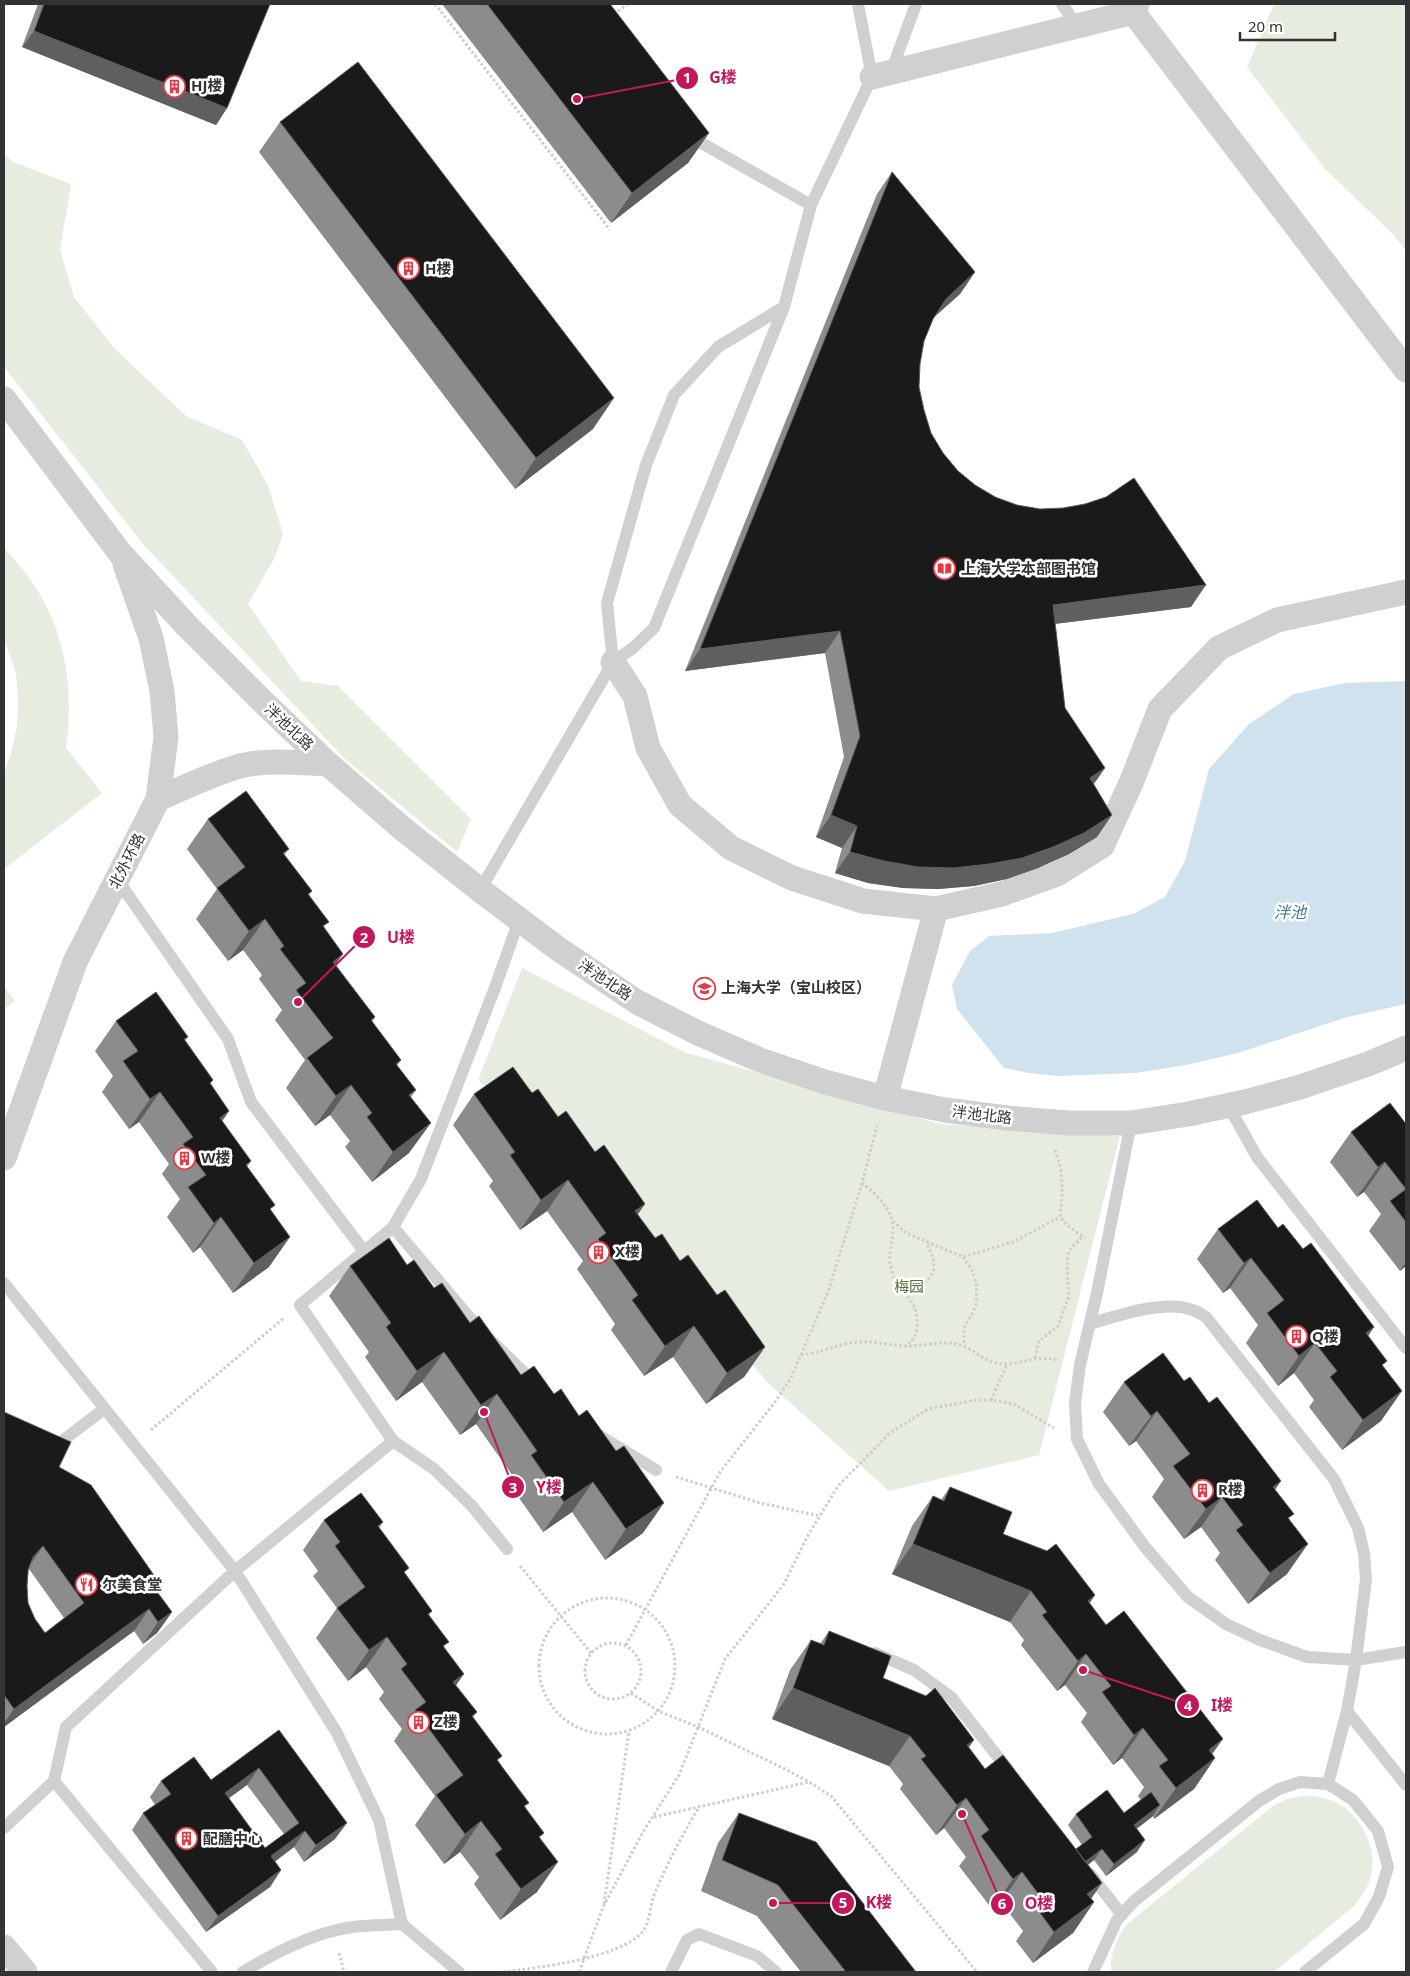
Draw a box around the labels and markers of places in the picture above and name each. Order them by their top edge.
callout: G楼 [674,62,747,93]
building icon: HJ楼 [163,74,187,98]
place label: HJ楼 [191,75,222,95]
building icon: H楼 [397,257,421,281]
place label: H楼 [425,258,451,278]
library icon: 上海大学本部图书馆 [933,557,957,581]
place label: 上海大学本部图书馆 [961,558,1096,578]
callout: U楼 [352,922,425,953]
school or university icon: 上海大学（宝山校区） [693,976,717,1000]
place label: 上海大学（宝山校区） [721,977,871,997]
building icon: W楼 [173,1146,197,1170]
place label: W楼 [201,1147,231,1167]
building icon: X楼 [587,1240,611,1264]
place label: X楼 [615,1241,640,1261]
building icon: Q楼 [1284,1325,1308,1349]
place label: Q楼 [1312,1326,1339,1346]
callout: Y楼 [501,1472,572,1503]
building icon: R楼 [1190,1478,1214,1502]
place label: R楼 [1218,1479,1243,1499]
restaurant icon: 尔美食堂 [74,1573,98,1597]
place label: 尔美食堂 [102,1574,162,1594]
callout: I楼 [1176,1690,1243,1721]
building icon: Z楼 [406,1710,430,1734]
place label: Z楼 [434,1711,458,1731]
building icon: 配膳中心 [175,1827,199,1851]
place label: 配膳中心 [203,1828,263,1848]
callout: K楼 [830,1887,902,1918]
callout: O楼 [990,1888,1064,1919]

